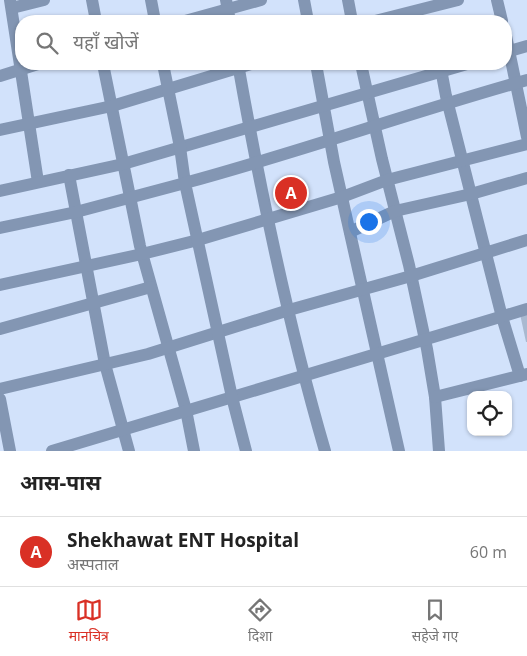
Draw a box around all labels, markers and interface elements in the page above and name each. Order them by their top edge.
search box [15,15,512,70]
icon: search [33,29,61,57]
text: यहाँ खोजें [73,29,139,55]
pin: A [275,174,307,212]
your location [356,209,382,235]
map controls [467,391,512,436]
button: locate [467,391,512,436]
text: आस-पास [20,468,101,496]
text: Shekhawat ENT Hospital [67,527,299,553]
text: A [30,541,42,563]
text: 60 m [470,541,507,563]
text: अस्पताल [67,553,119,575]
tab: मानचित्र [69,596,109,647]
tab: दिशा [246,596,274,647]
tab: सहेजे गए [412,596,458,647]

